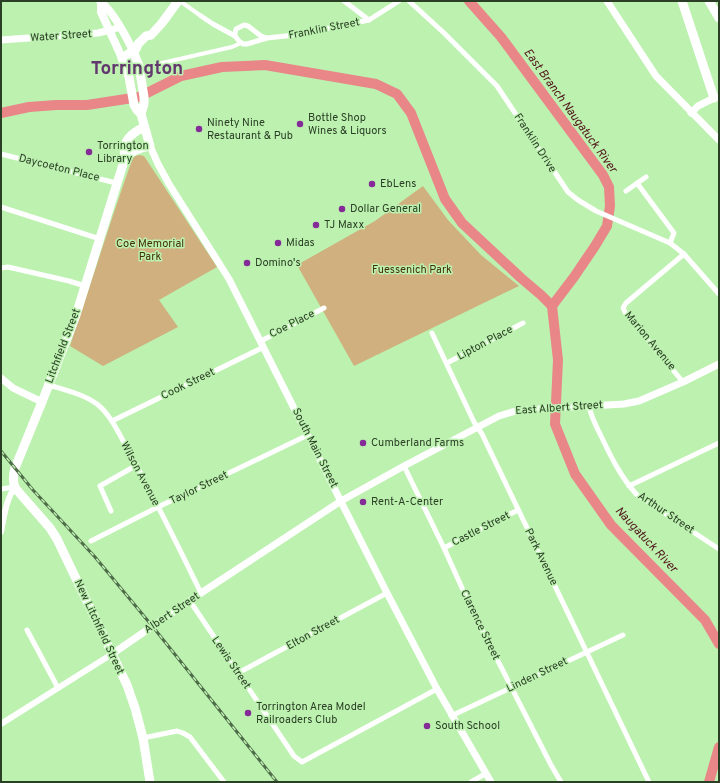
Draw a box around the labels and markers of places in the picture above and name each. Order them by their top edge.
place label: Bottle Shop Wines & Liquors [308,111,387,138]
place label: Ninety Nine Restaurant & Pub [207,116,293,143]
marker: Bottle Shop Wines & Liquors [295,119,305,129]
marker: Ninety Nine Restaurant & Pub [194,124,204,134]
place label: Torrington Library [97,139,149,166]
marker: Torrington Library [84,147,94,157]
place label: EbLens [380,177,416,191]
marker: EbLens [367,179,377,189]
place label: Dollar General [350,202,421,216]
marker: Dollar General [337,204,347,214]
place label: TJ Maxx [324,218,364,232]
marker: TJ Maxx [311,220,321,230]
place label: Midas [286,236,315,250]
marker: Midas [273,238,283,248]
place label: Domino's [255,256,301,270]
marker: Domino's [242,258,252,268]
place label: Cumberland Farms [371,436,464,450]
marker: Cumberland Farms [358,438,368,448]
place label: Rent-A-Center [371,495,444,509]
marker: Rent-A-Center [358,497,368,507]
place label: Torrington Area Model Railroaders Club [256,700,366,727]
marker: Torrington Area Model Railroaders Club [243,708,253,718]
place label: South School [435,719,500,733]
marker: South School [422,721,432,731]

